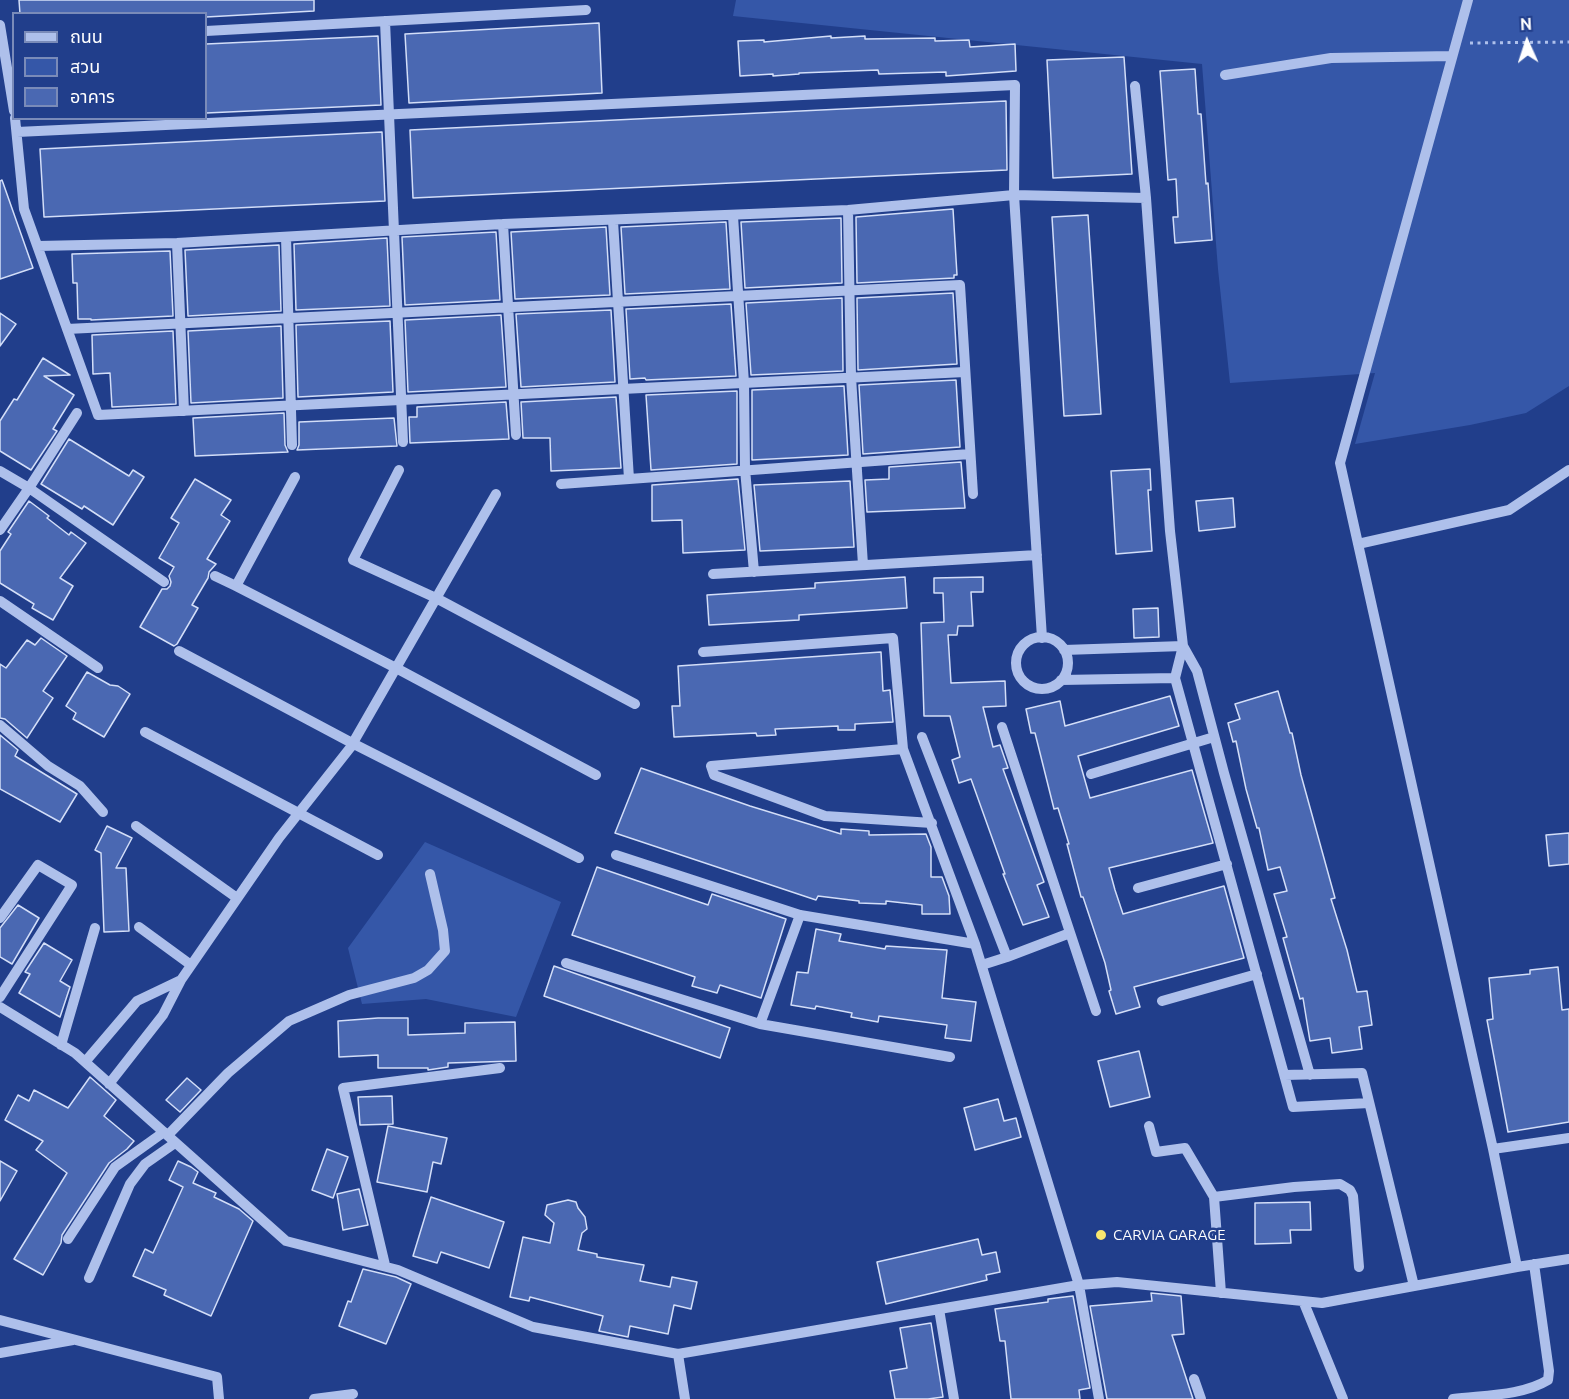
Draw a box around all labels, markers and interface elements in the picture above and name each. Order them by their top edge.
legend [12,12,207,120]
north arrow [1497,12,1557,72]
text: N [1520,15,1532,33]
text: ถนน [70,26,103,46]
text: สวน [70,56,100,76]
text: อาคาร [70,86,115,106]
place label: CARVIA GARAGE [1113,1226,1226,1244]
marker: CARVIA GARAGE [1094,1228,1108,1242]

